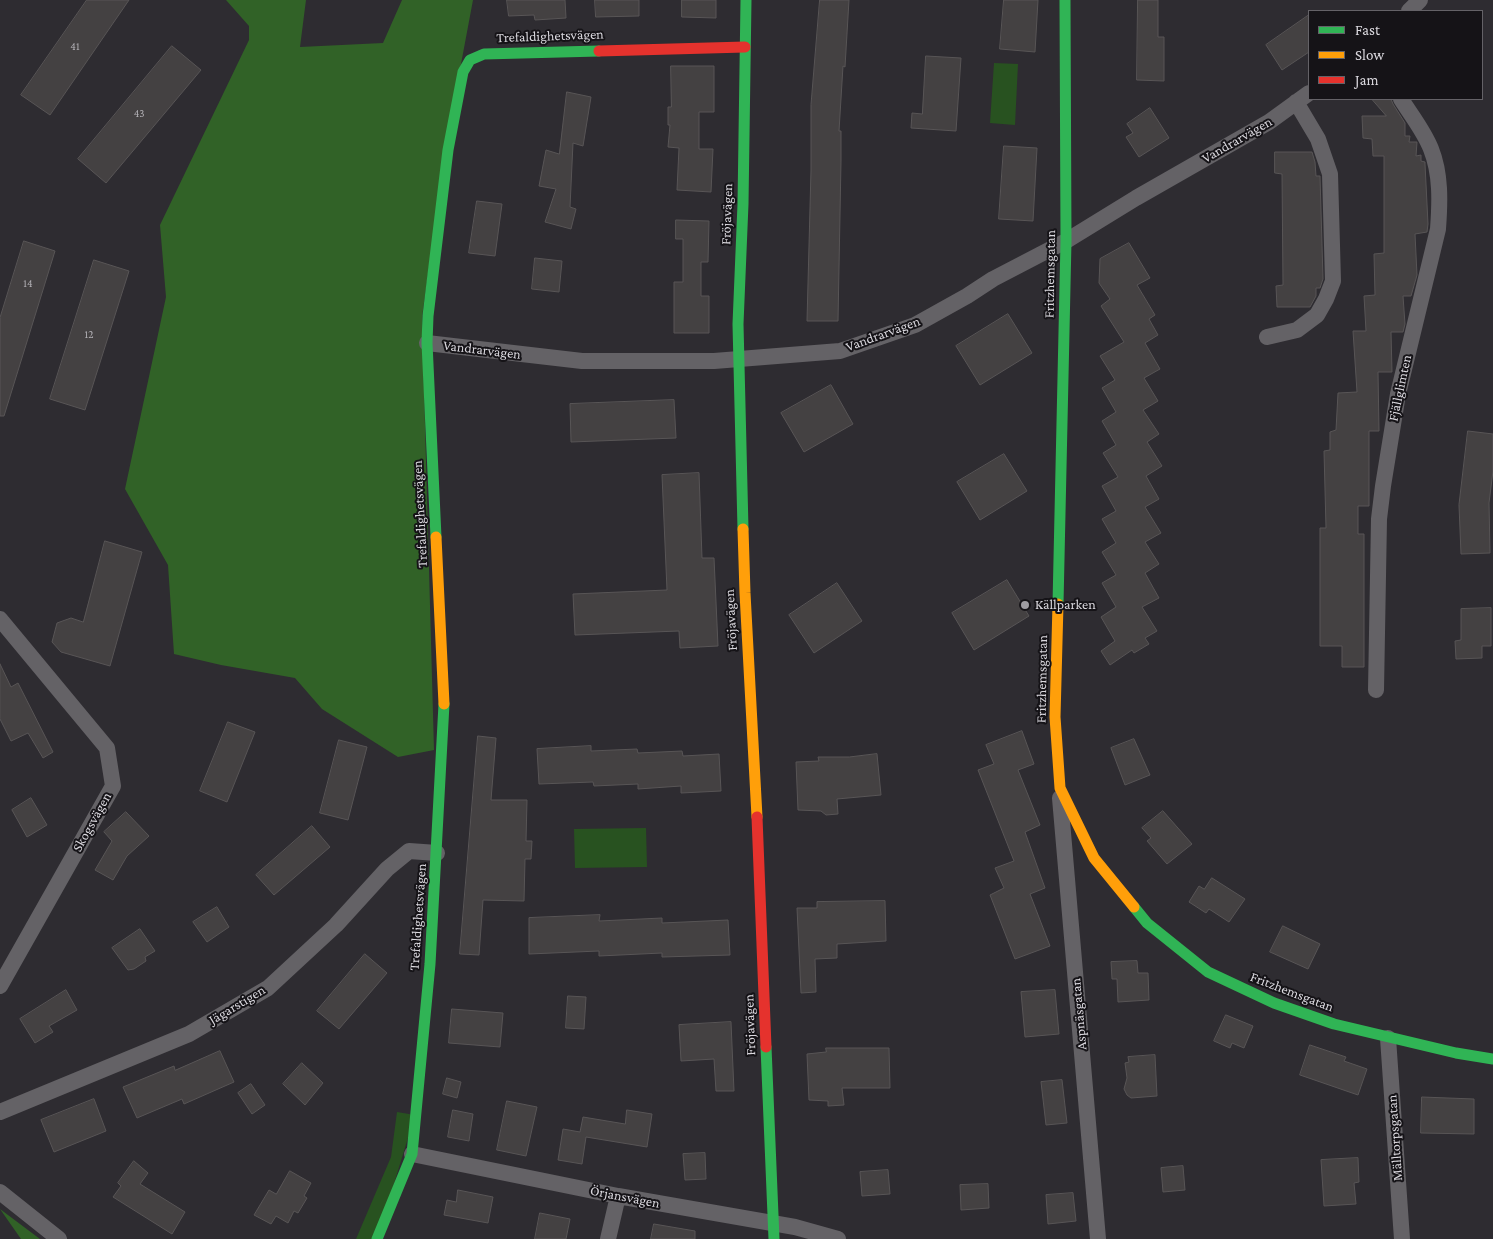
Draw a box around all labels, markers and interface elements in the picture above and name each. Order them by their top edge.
legend [1308,10,1483,100]
text: Fast [1355,22,1380,38]
street label: Trefaldighetsvägen [496,26,604,46]
house number: 41 [70,40,80,54]
text: Slow [1355,47,1384,63]
text: Jam [1355,72,1378,88]
house number: 43 [134,107,144,121]
street label: Vandrarvägen [1199,113,1275,167]
street label: Fröjavägen [718,183,736,245]
street label: Fritzhemsgatan [1041,230,1059,318]
house number: 14 [23,277,33,291]
street label: Vandrarvägen [843,313,923,355]
house number: 12 [85,328,93,342]
street label: Vandrarvägen [442,337,522,363]
street label: Fjällglimten [1385,353,1415,423]
street label: Trefaldighetsvägen [409,460,431,568]
street label: Fröjavägen [721,589,741,651]
place label: Källparken [1035,597,1096,613]
marker: Källparken [1019,599,1031,611]
street label: Fritzhemsgatan [1033,635,1051,723]
street label: Skogsvägen [69,789,115,855]
street label: Trefaldighetsvägen [406,863,430,971]
street label: Fritzhemsgatan [1248,968,1336,1016]
street label: Aspnäsgatan [1067,977,1091,1051]
street label: Jägarstigen [206,982,268,1028]
street label: Fröjavägen [741,994,759,1056]
street label: Mälltorpsgatan [1384,1094,1406,1182]
street label: Örjansvägen [589,1182,661,1212]

